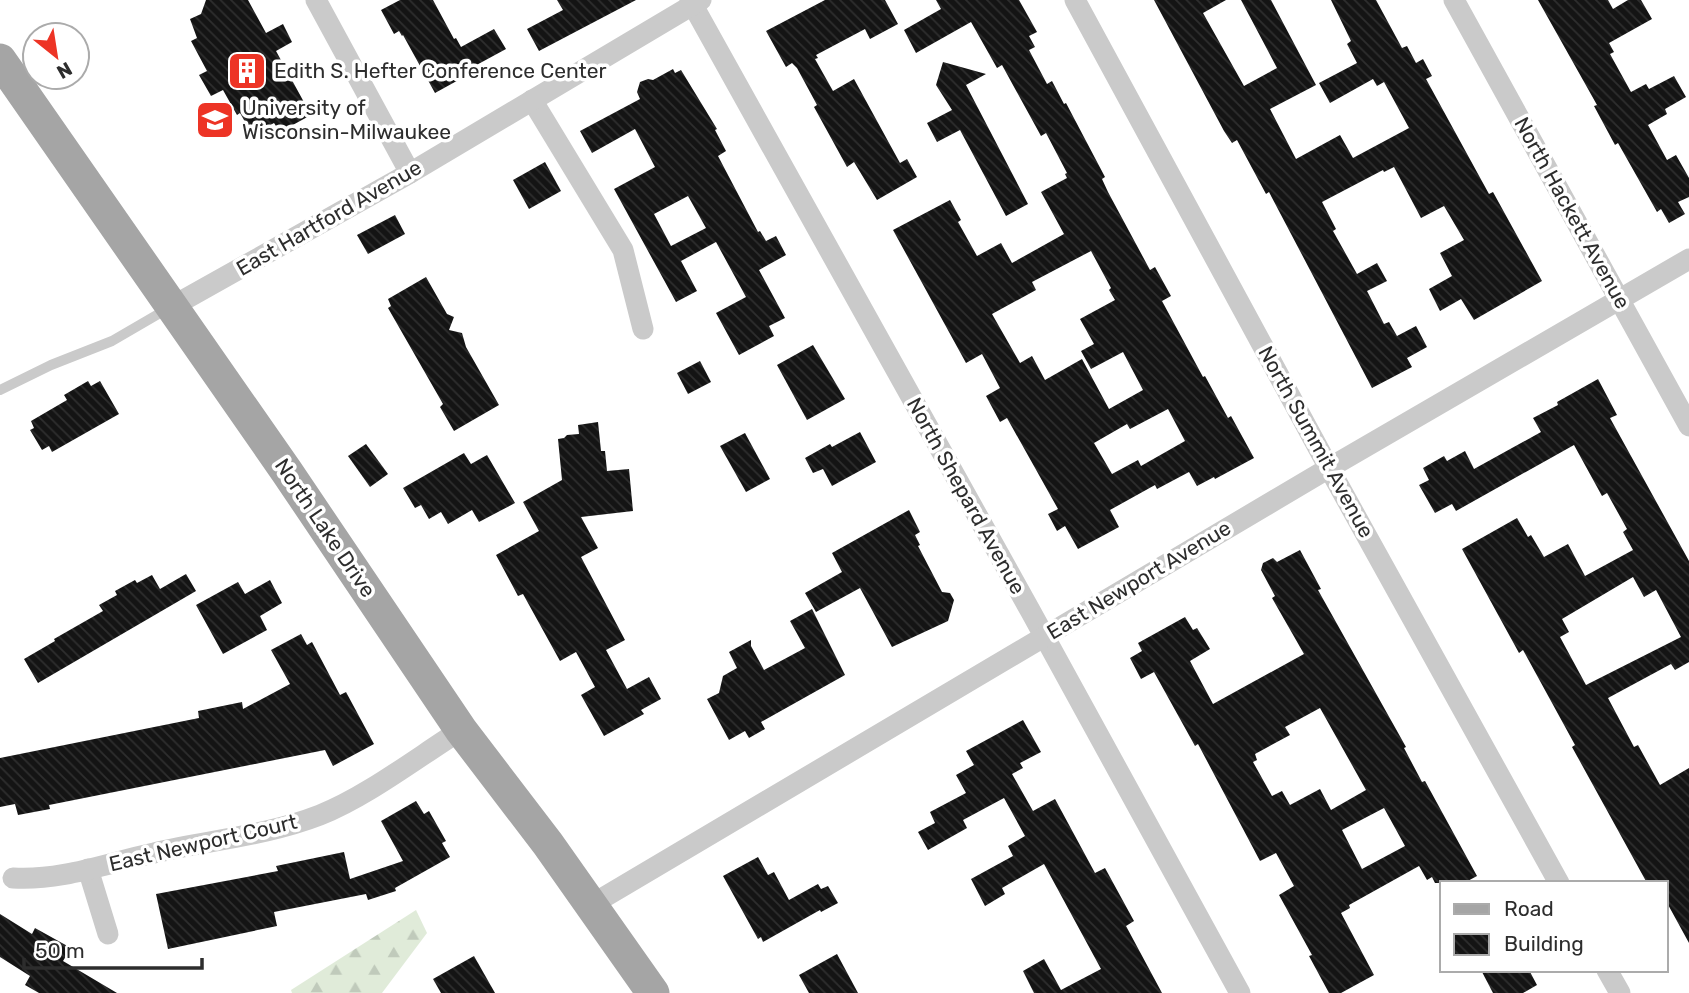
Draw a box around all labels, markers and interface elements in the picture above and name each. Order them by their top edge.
north arrow [21,21,91,91]
building icon: Edith S. Hefter Conference Center [226,50,268,92]
text: N [53,57,76,84]
place label: Edith S. Hefter Conference Center [274,58,606,83]
place label: University of Wisconsin-Milwaukee [242,95,451,144]
school or university icon: University of Wisconsin-Milwaukee [194,99,236,141]
street label: North Hackett Avenue [1509,112,1636,313]
street label: East Hartford Avenue [232,154,426,281]
street label: North Summit Avenue [1253,342,1380,542]
street label: North Shepard Avenue [902,393,1031,598]
street label: North Lake Drive [270,454,381,602]
street label: East Newport Avenue [1042,515,1235,644]
street label: East Newport Court [107,809,299,876]
legend [1440,881,1668,972]
text: Road [1504,896,1554,921]
scale bar [24,926,203,970]
text: Building [1504,931,1584,956]
text: 50 m [35,938,85,963]

